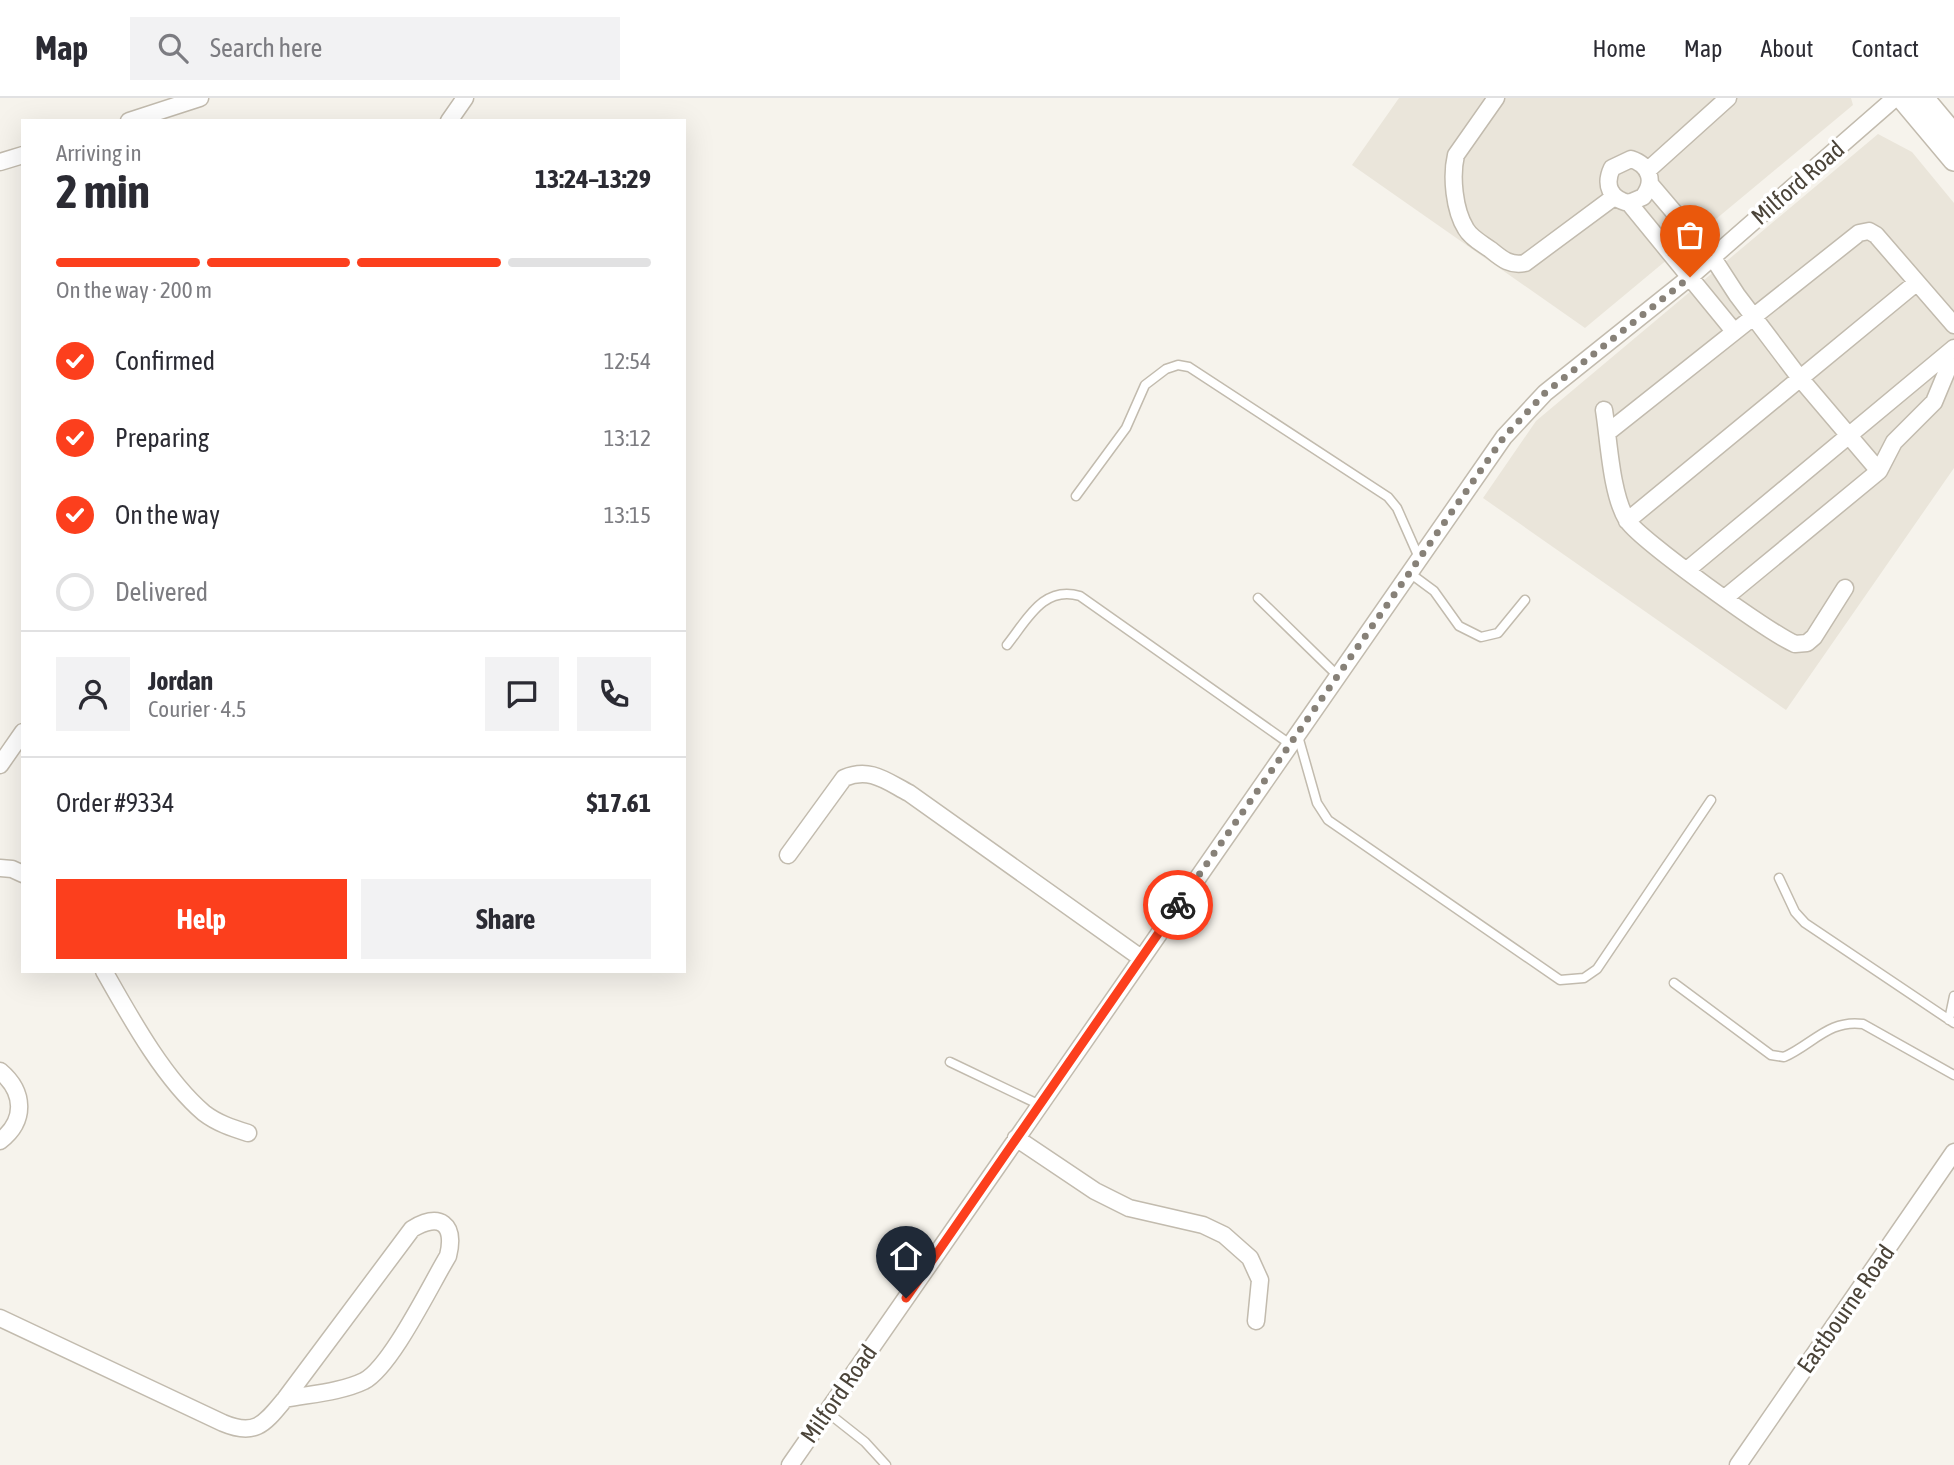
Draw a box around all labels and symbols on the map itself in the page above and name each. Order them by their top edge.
street label: Milford Road [1746,135,1849,230]
pin [1660,205,1720,277]
courier [1143,870,1213,940]
pin [876,1226,936,1298]
street label: Eastbourne Road [1792,1240,1900,1378]
street label: Milford Road [795,1340,882,1448]

